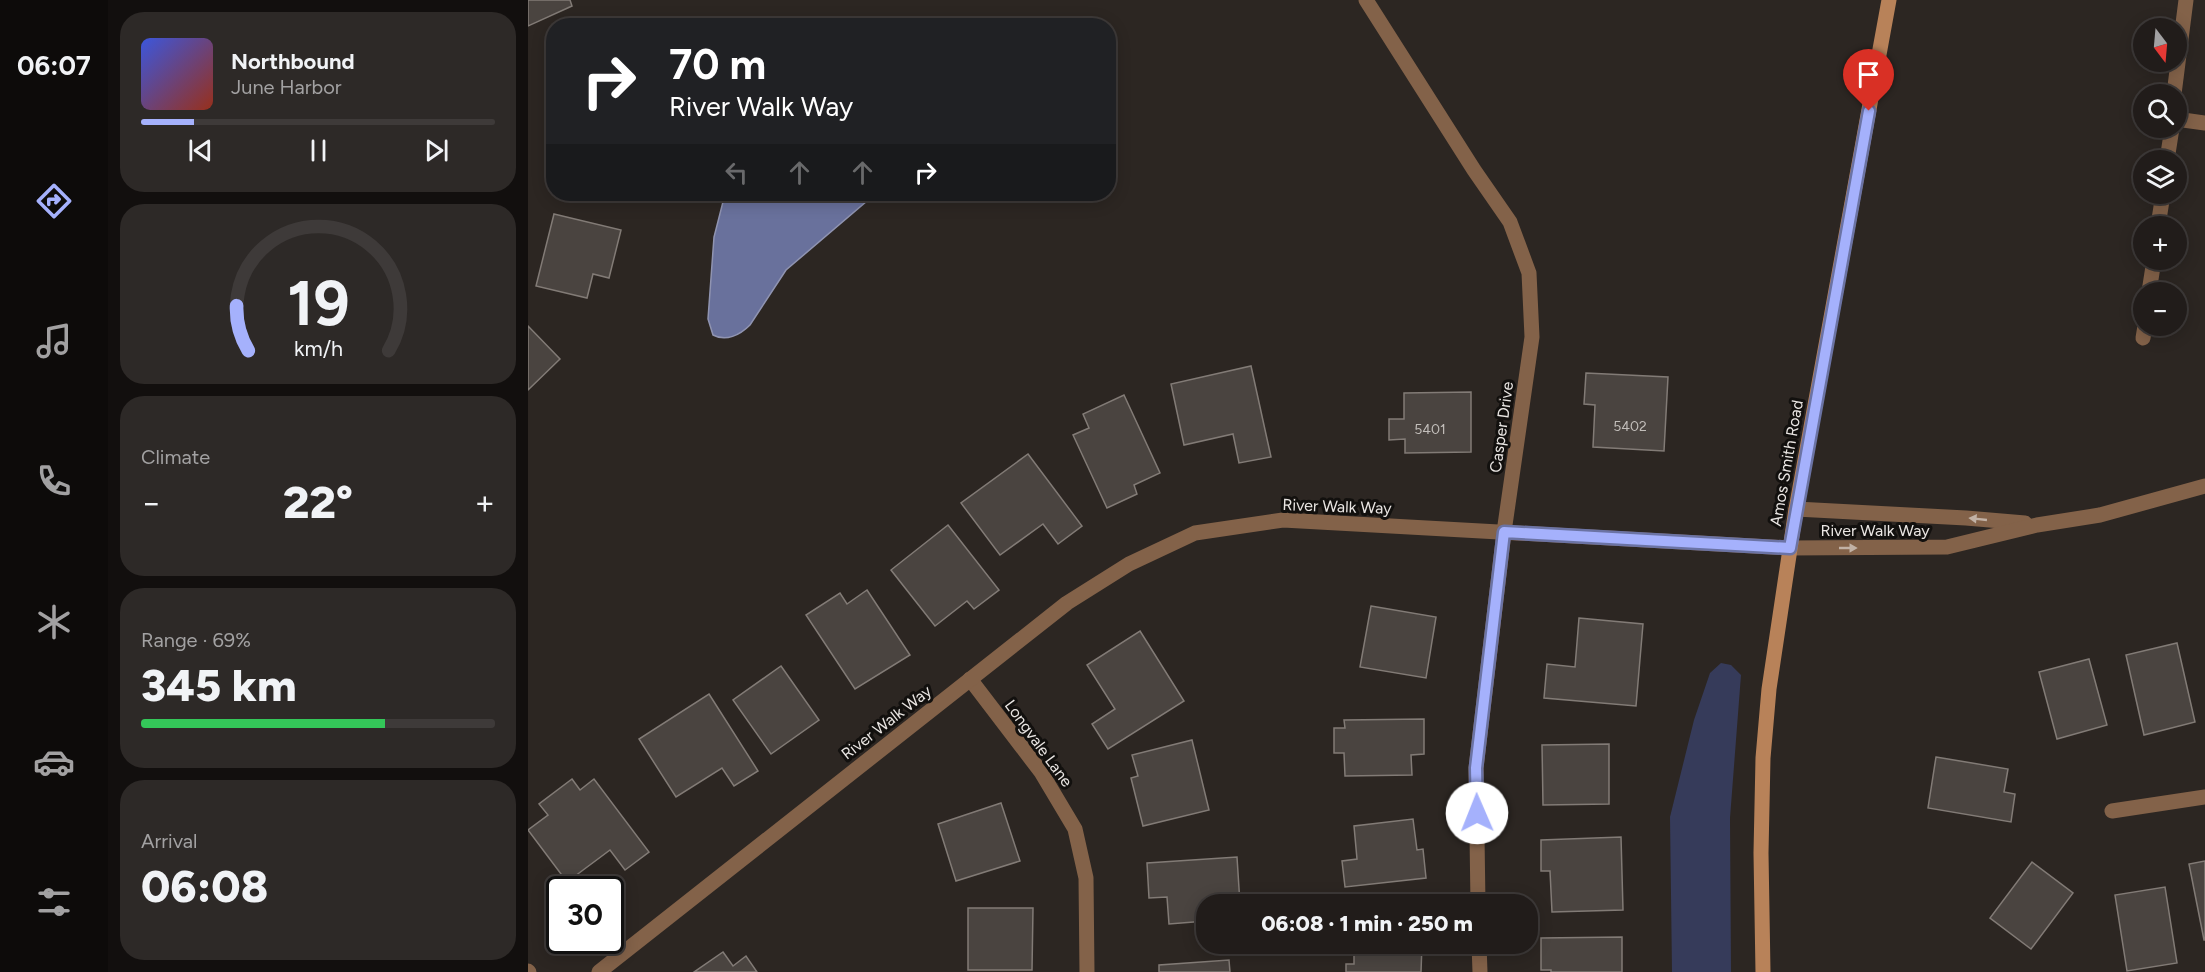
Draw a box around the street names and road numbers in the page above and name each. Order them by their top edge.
street label: Casper Drive [1486,380,1517,474]
street label: Amos Smith Road [1766,398,1807,528]
street label: River Walk Way [1282,495,1392,518]
street label: River Walk Way [1820,521,1930,540]
street label: River Walk Way [837,681,936,764]
street label: Longvale Lane [1001,696,1077,791]

